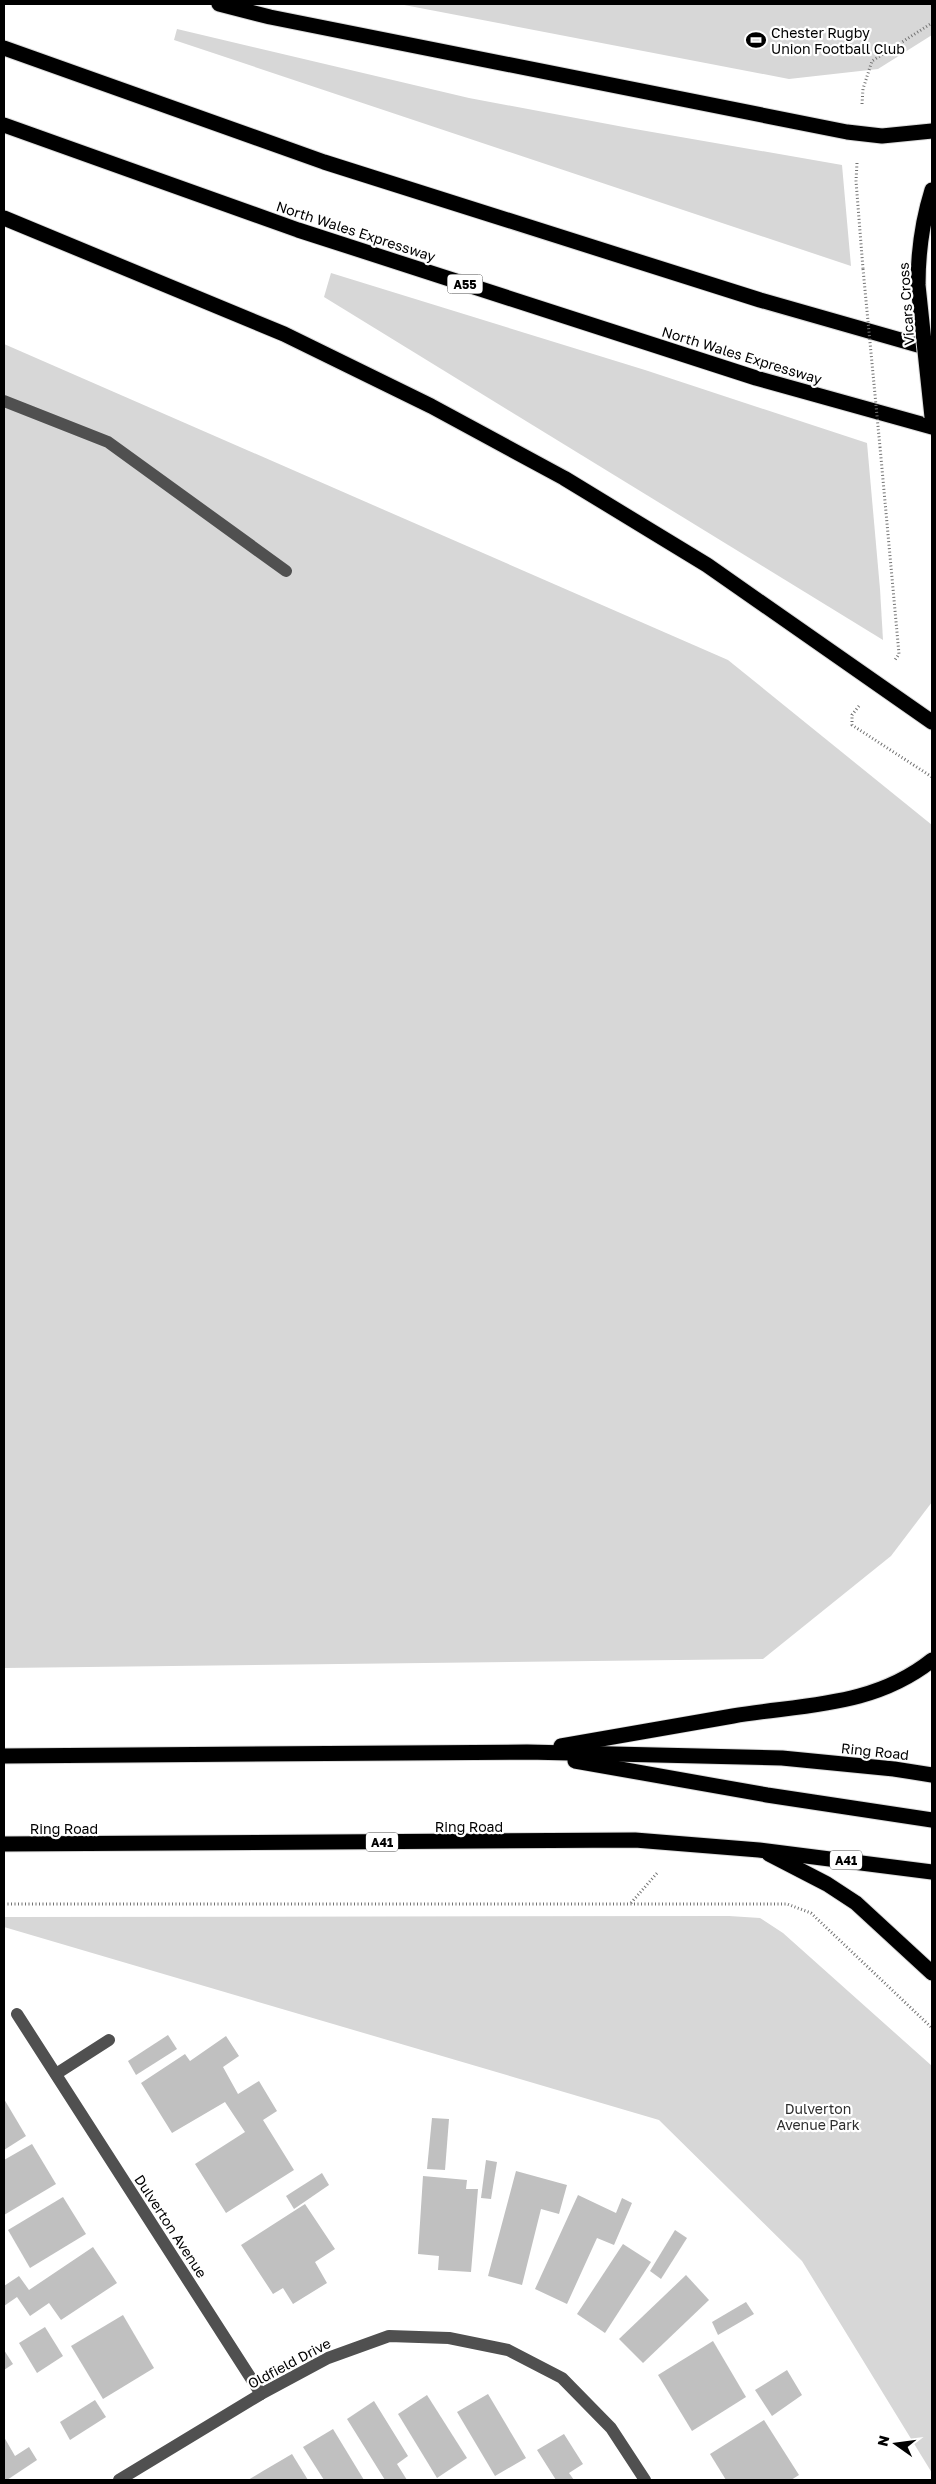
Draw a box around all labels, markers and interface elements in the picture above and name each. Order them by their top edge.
place label: Chester Rugby Union Football Club [771,24,905,57]
sports icon: Chester Rugby Union Football Club [745,29,767,51]
street label: North Wales Expressway [274,197,438,265]
street label: Vicars Cross [895,262,917,346]
road number: A55 [448,274,482,294]
street label: North Wales Expressway [660,323,824,387]
street label: Ring Road [840,1739,910,1763]
street label: Ring Road [435,1818,503,1835]
street label: Ring Road [30,1820,98,1837]
road number: A41 [366,1832,398,1851]
road number: A41 [830,1850,862,1870]
park label: Dulverton Avenue Park [776,2100,860,2133]
street label: Dulverton Avenue [131,2171,211,2281]
street label: Oldfield Drive [245,2334,333,2392]
north arrow [871,2419,921,2469]
text: N [873,2434,892,2448]

